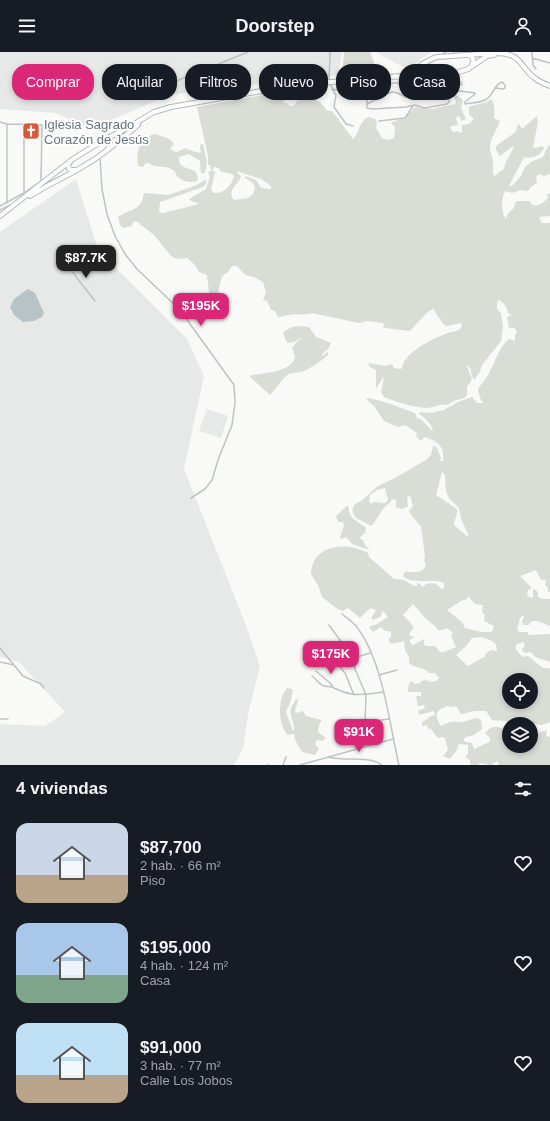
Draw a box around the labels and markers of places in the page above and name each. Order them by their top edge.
place label: Iglesia Sagrado Corazón de Jesús [44,117,149,147]
church icon: Iglesia Sagrado Corazón de Jesús [21,121,41,141]
pin: $87.7K [53,245,119,279]
pin: $195K [173,293,229,327]
pin: $175K [303,641,359,675]
pin: $91K [335,719,383,753]

